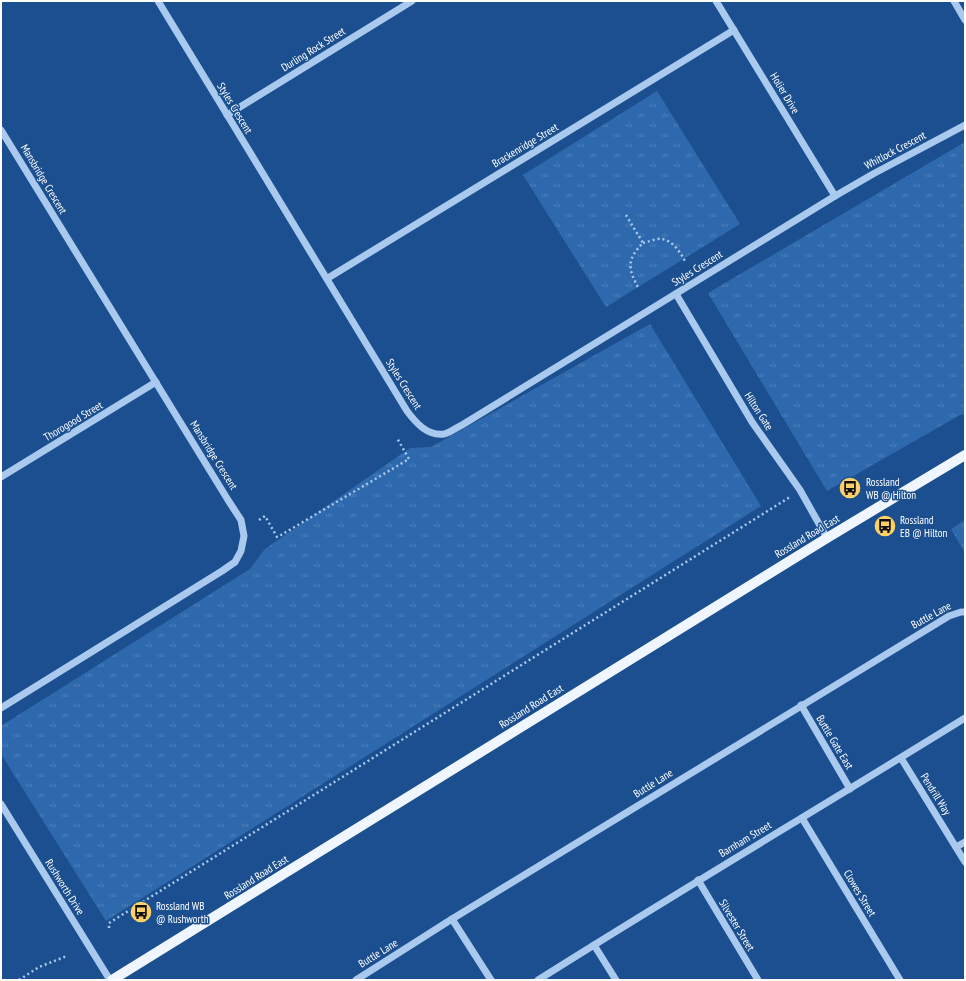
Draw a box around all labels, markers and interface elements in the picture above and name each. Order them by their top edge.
street label: Durling Rock Street [278,24,348,74]
street label: Holier Drive [767,70,803,116]
street label: Styles Crescent [214,80,256,136]
street label: Brackenridge Street [489,120,561,170]
street label: Whitlock Crescent [862,128,928,172]
street label: Mansbridge Crescent [18,142,70,216]
street label: Styles Crescent [669,247,725,289]
street label: Styles Crescent [383,356,425,412]
street label: Hilton Gate [741,389,777,433]
street label: Thorogood Street [41,398,105,444]
street label: Mansbridge Crescent [187,418,241,492]
bus stop icon: Rossland WB @ Hilton [837,475,863,501]
place label: Rossland WB @ Hilton [866,475,916,502]
street label: Rossland Road East [772,511,842,561]
bus stop icon: Rossland EB @ Hilton [872,513,898,539]
place label: Rossland EB @ Hilton [900,513,948,540]
street label: Buttle Lane [909,598,954,632]
street label: Rossland Road East [496,681,566,731]
street label: Buttle Gate East [813,712,857,772]
street label: Buttle Lane [631,765,676,800]
street label: Pendrill Way [918,770,955,818]
street label: Barnham Street [716,818,774,860]
street label: Rossland Road East [221,852,291,902]
street label: Rushworth Drive [42,856,88,918]
street label: Clowes Street [841,867,879,919]
street label: Silvester Street [716,897,758,953]
bus stop icon: Rossland WB @ Rushworth [128,899,154,925]
place label: Rossland WB @ Rushworth [156,899,209,926]
street label: Buttle Lane [356,935,401,970]

